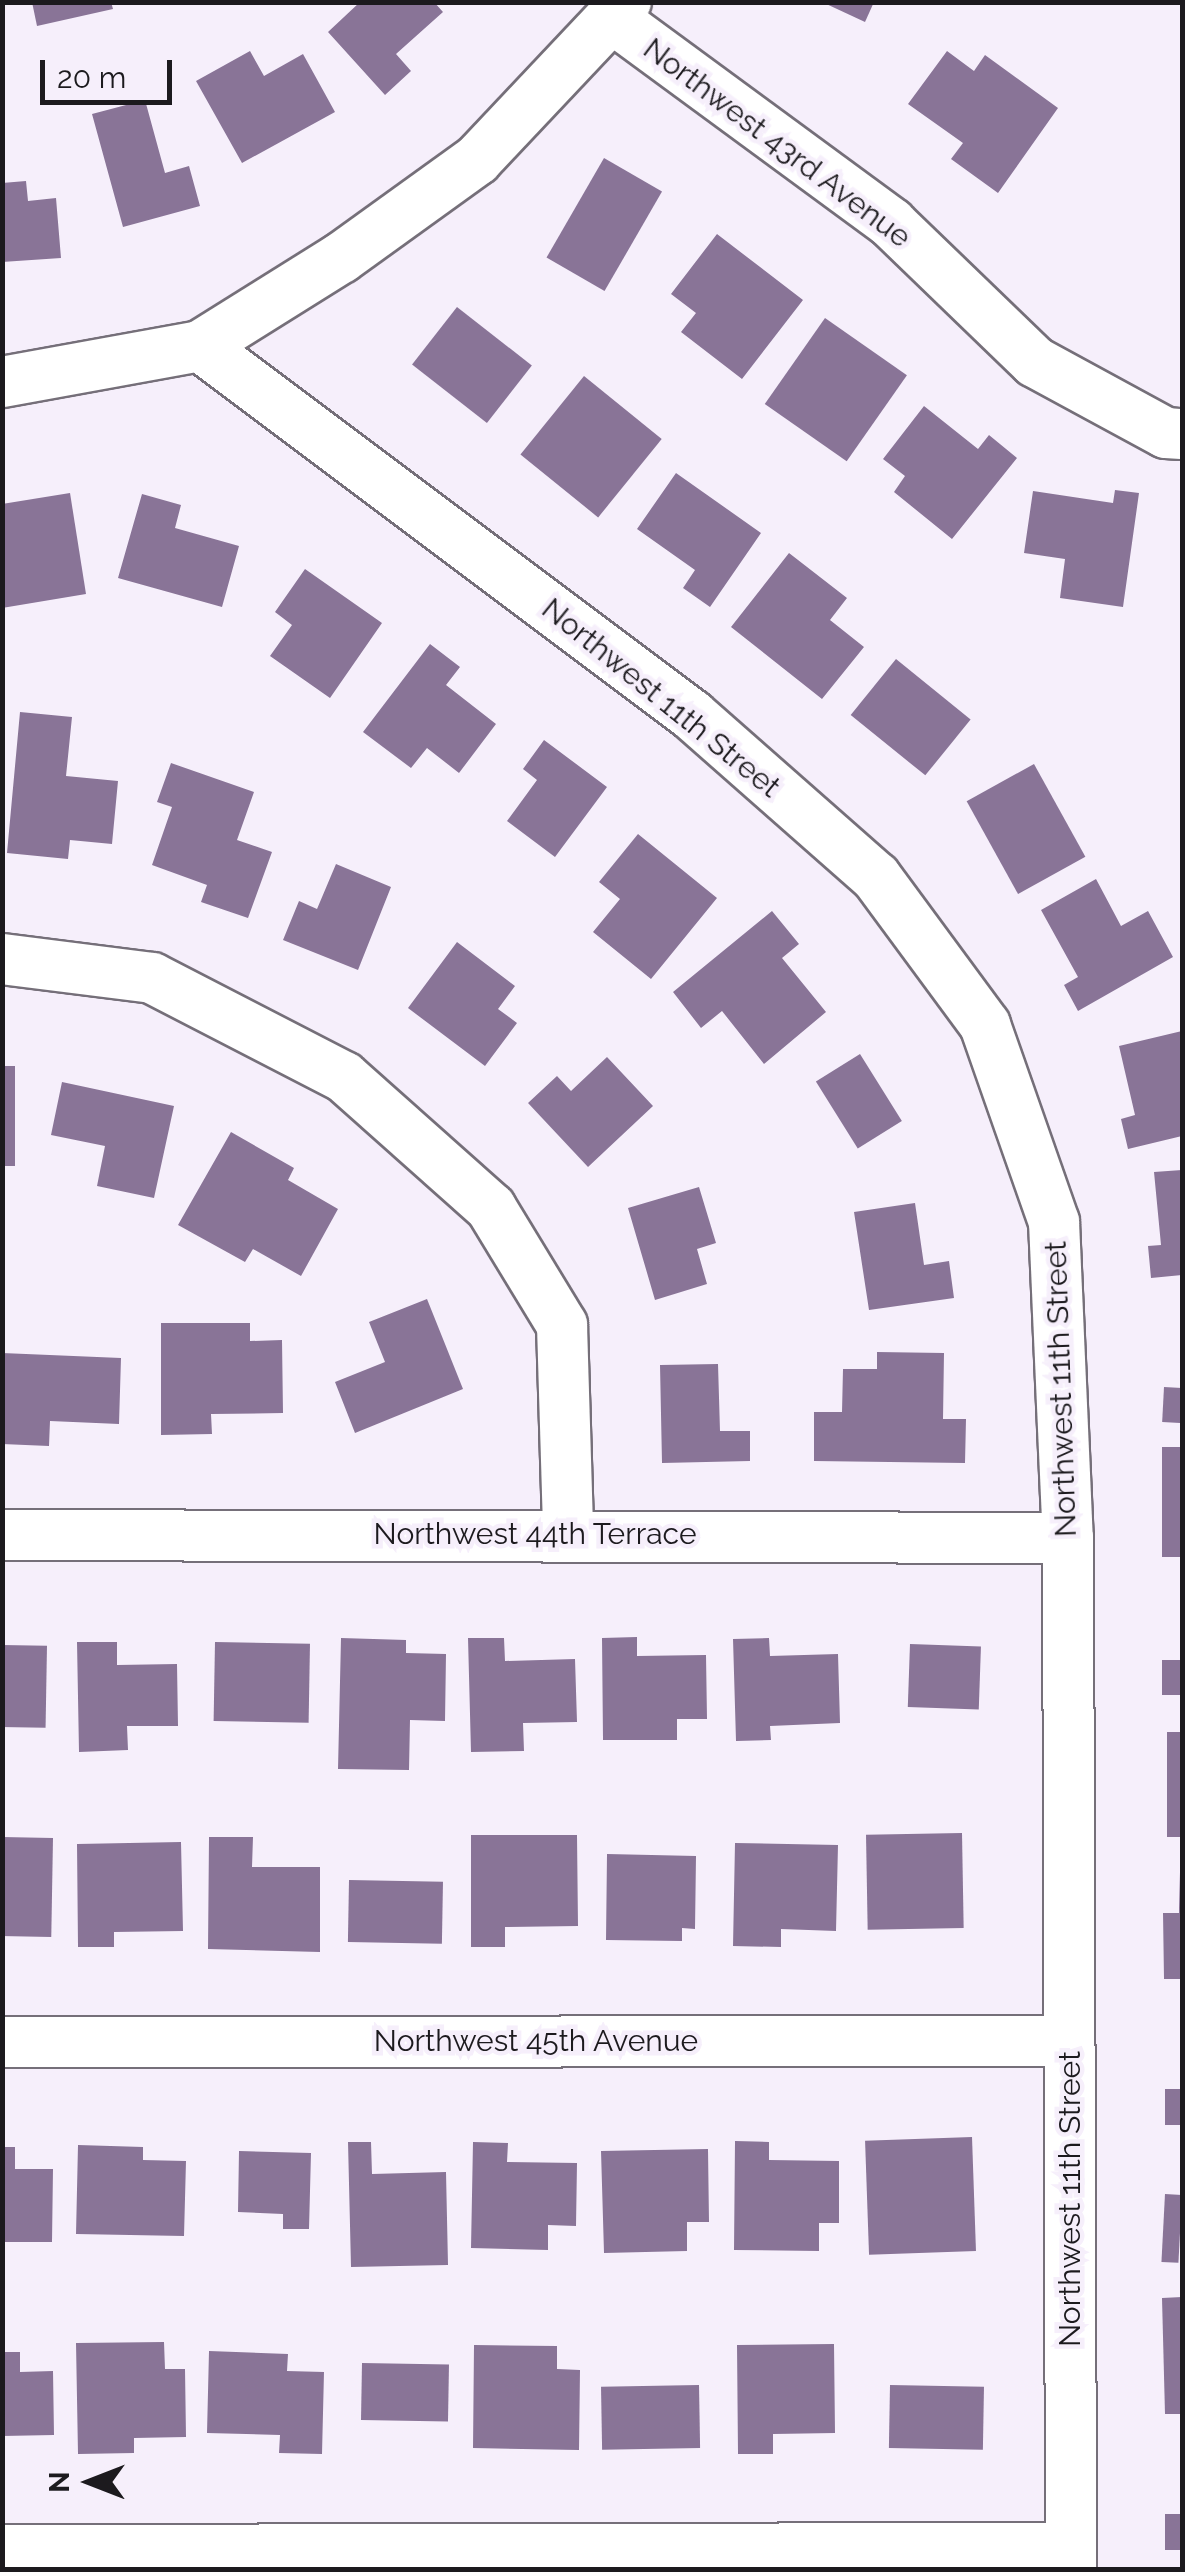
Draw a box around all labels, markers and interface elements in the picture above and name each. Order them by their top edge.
street label: Northwest 43rd Avenue [636,30,918,256]
scale bar [45,40,178,102]
text: 20 m [57,60,126,95]
street label: Northwest 11th Street [535,591,787,805]
street label: Northwest 11th Street [1038,1240,1084,1538]
street label: Northwest 44th Terrace [373,1516,697,1552]
street label: Northwest 45th Avenue [373,2023,699,2059]
street label: Northwest 11th Street [1052,2051,1088,2347]
north arrow [40,2432,140,2532]
text: N [43,2471,76,2493]

